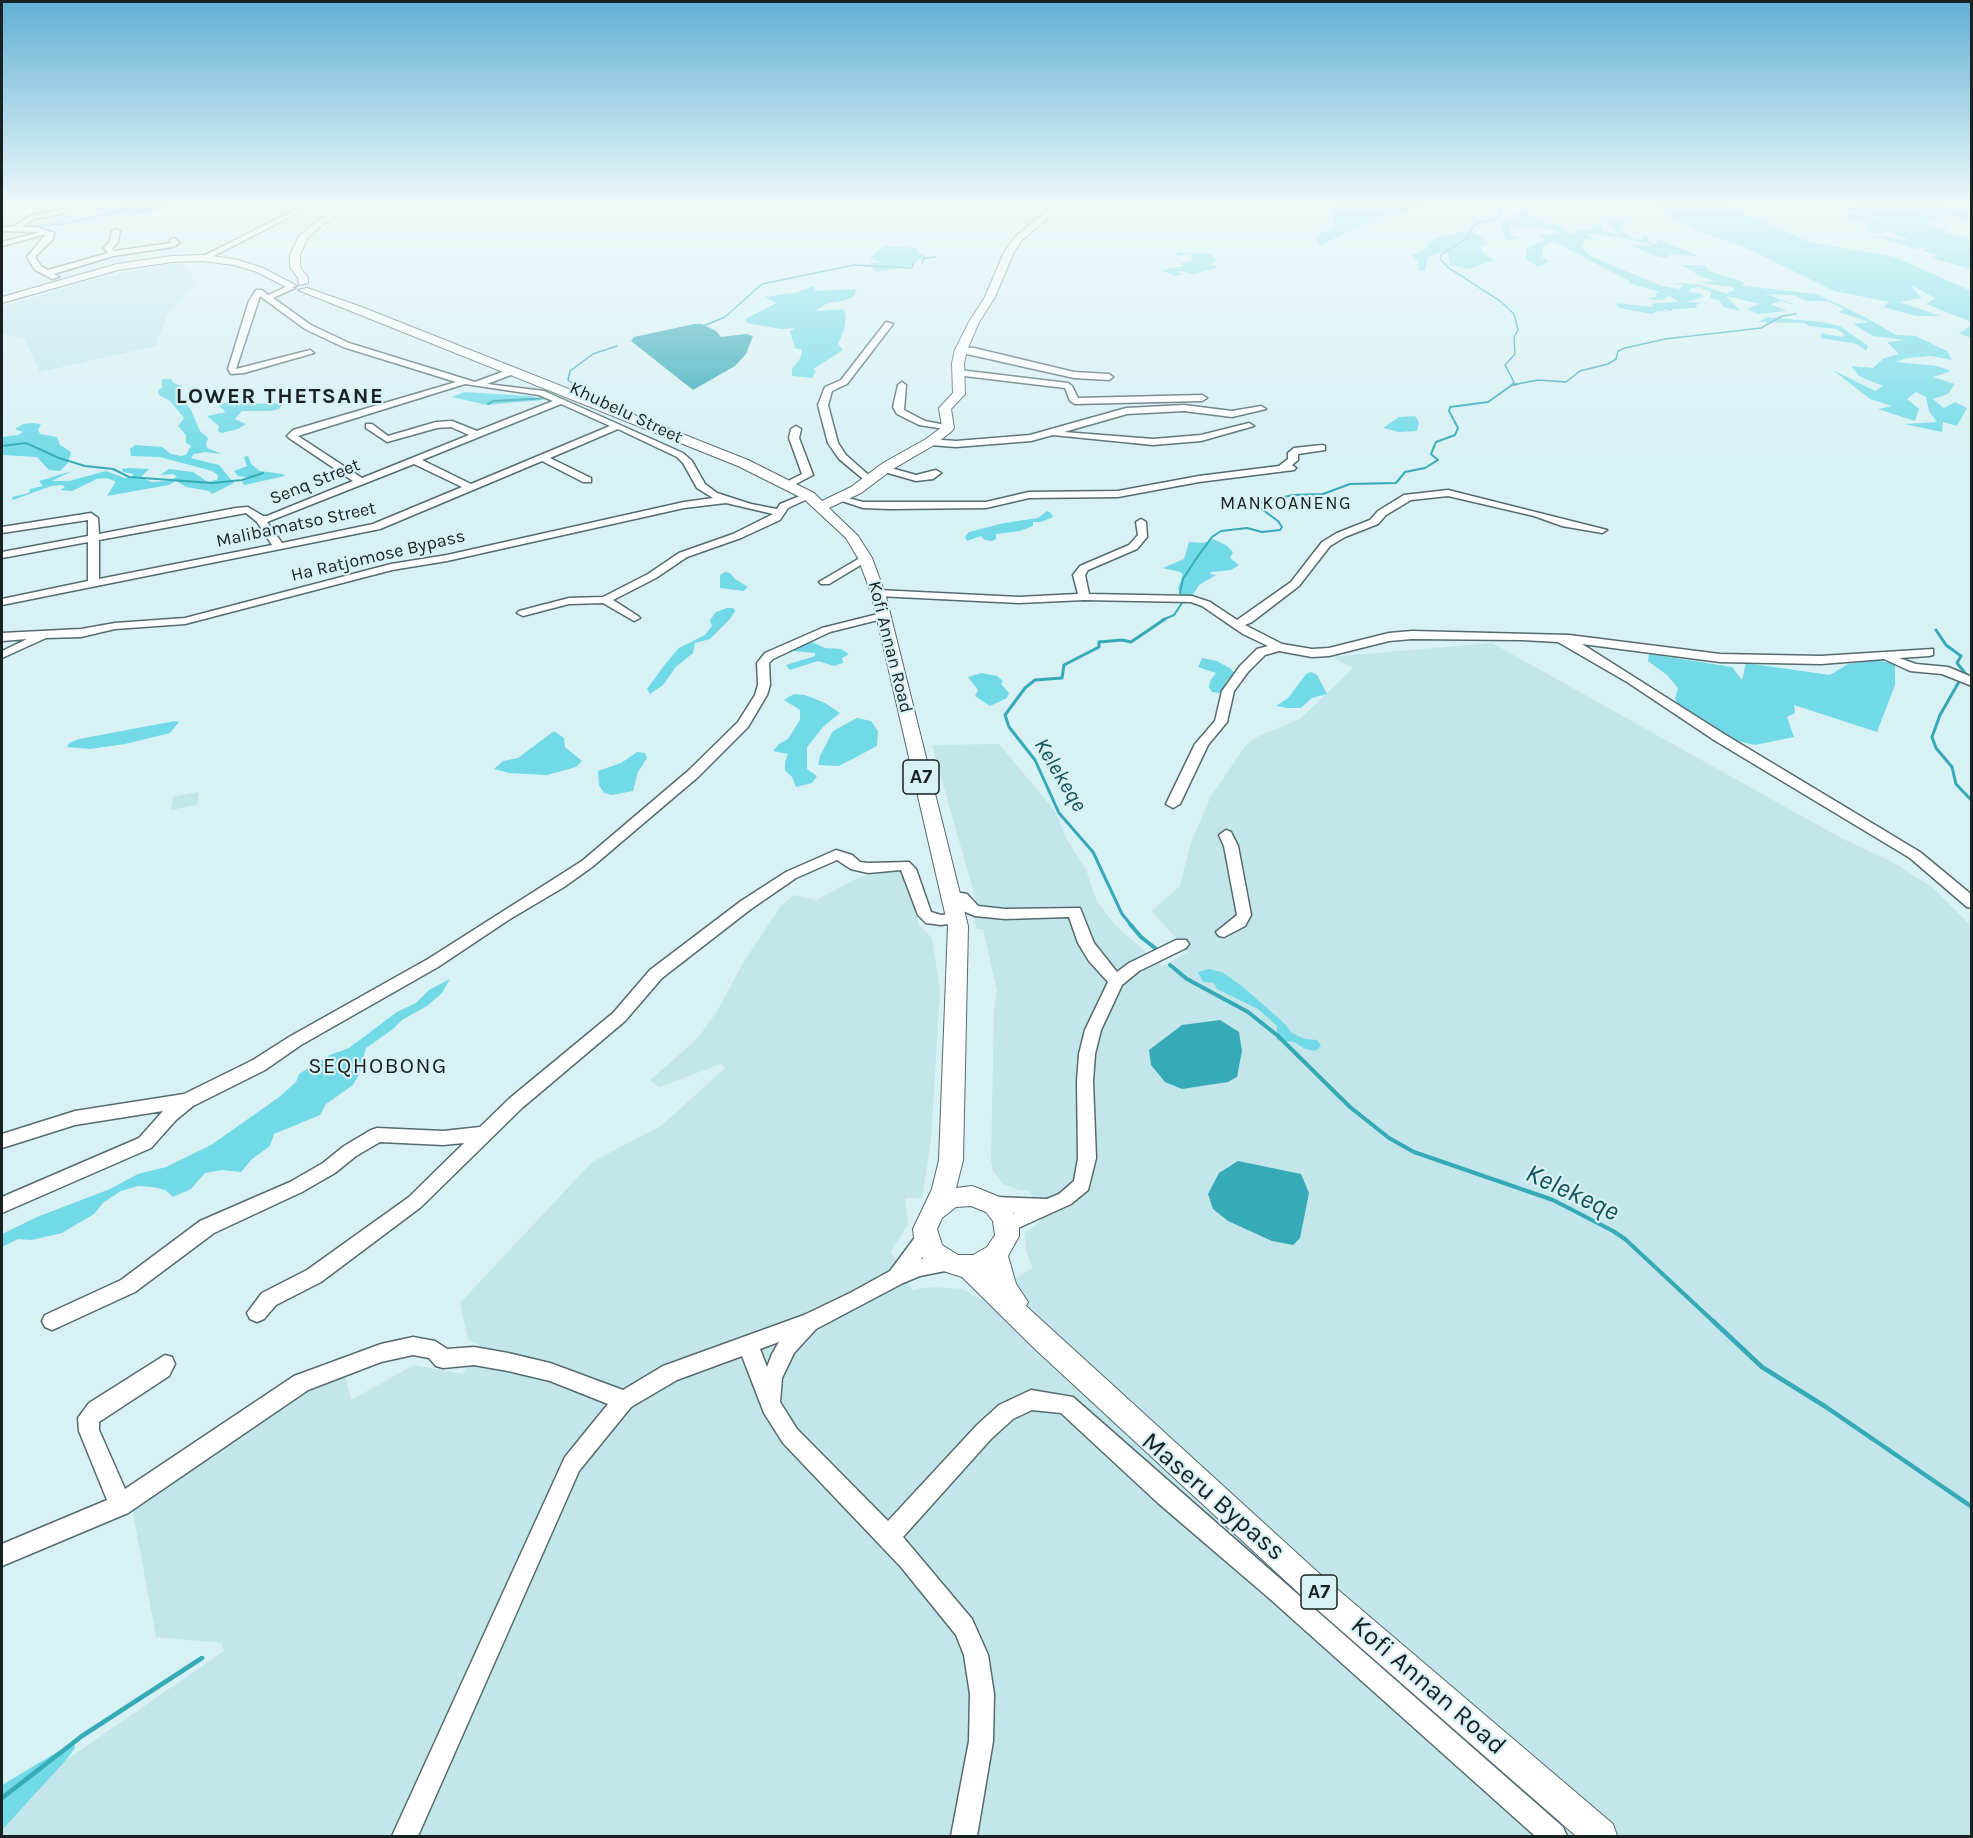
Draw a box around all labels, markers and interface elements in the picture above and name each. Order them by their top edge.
street label: Khubelu Street [566,377,686,449]
district label: LOWER THETSANE [176,384,384,410]
street label: Senq Street [267,454,363,510]
district label: MANKOANENG [1220,493,1352,515]
street label: Malibamatso Street [214,498,378,552]
street label: Ha Ratjomose Bypass [289,525,467,587]
street label: Kofi Annan Road [863,579,917,715]
water label: Kelekeqe [1028,733,1092,817]
road number: A7 [903,760,939,794]
district label: SEQHOBONG [308,1054,448,1080]
water label: Kelekeqe [1520,1157,1624,1229]
street label: Maseru Bypass [1135,1426,1291,1568]
road number: A7 [1301,1575,1337,1609]
street label: Kofi Annan Road [1344,1610,1512,1762]

